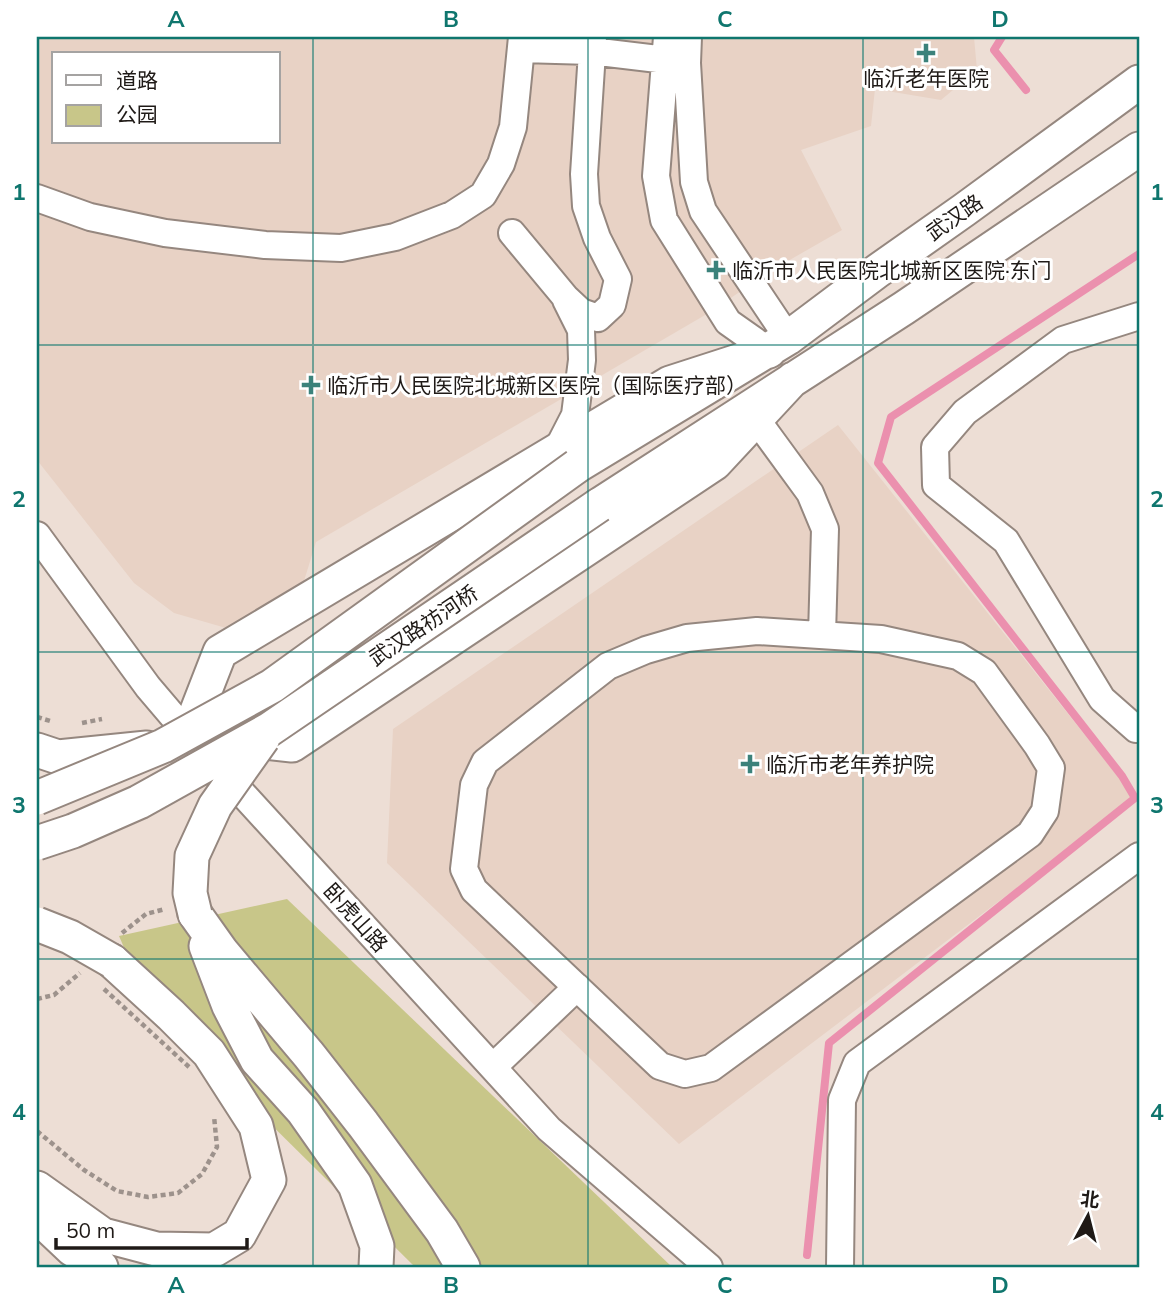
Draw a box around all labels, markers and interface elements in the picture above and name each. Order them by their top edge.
text: A [167,4,185,33]
text: B [443,4,459,33]
text: C [717,4,733,33]
text: D [991,4,1009,33]
marker: 临沂老年医院 [916,43,936,63]
legend [52,52,280,144]
place label: 临沂老年医院 [863,65,989,91]
text: 道路 [116,67,158,93]
text: 公园 [116,101,158,127]
text: 1 [12,177,26,206]
text: 1 [1150,177,1164,206]
street label: 武汉路 [921,188,987,246]
place label: 临沂市人民医院北城新区医院·东门 [732,257,1052,283]
marker: 临沂市人民医院北城新区医院·东门 [706,260,726,280]
place label: 临沂市人民医院北城新区医院（国际医疗部） [327,372,747,398]
marker: 临沂市人民医院北城新区医院（国际医疗部） [301,375,321,395]
text: 2 [12,484,26,513]
text: 2 [1150,484,1164,513]
street label: 武汉路祊河桥 [364,579,482,671]
place label: 临沂市老年养护院 [766,751,934,777]
marker: 临沂市老年养护院 [740,754,760,774]
text: 3 [12,790,26,819]
text: 3 [1150,790,1164,819]
street label: 卧虎山路 [318,877,394,957]
text: 4 [12,1097,26,1126]
text: 4 [1150,1097,1164,1126]
north arrow [1054,1182,1124,1252]
text: 北 [1079,1186,1101,1212]
scale bar [56,1206,247,1250]
text: 50 m [66,1217,115,1243]
text: A [167,1270,185,1299]
text: B [443,1270,459,1299]
text: C [717,1270,733,1299]
text: D [991,1270,1009,1299]

